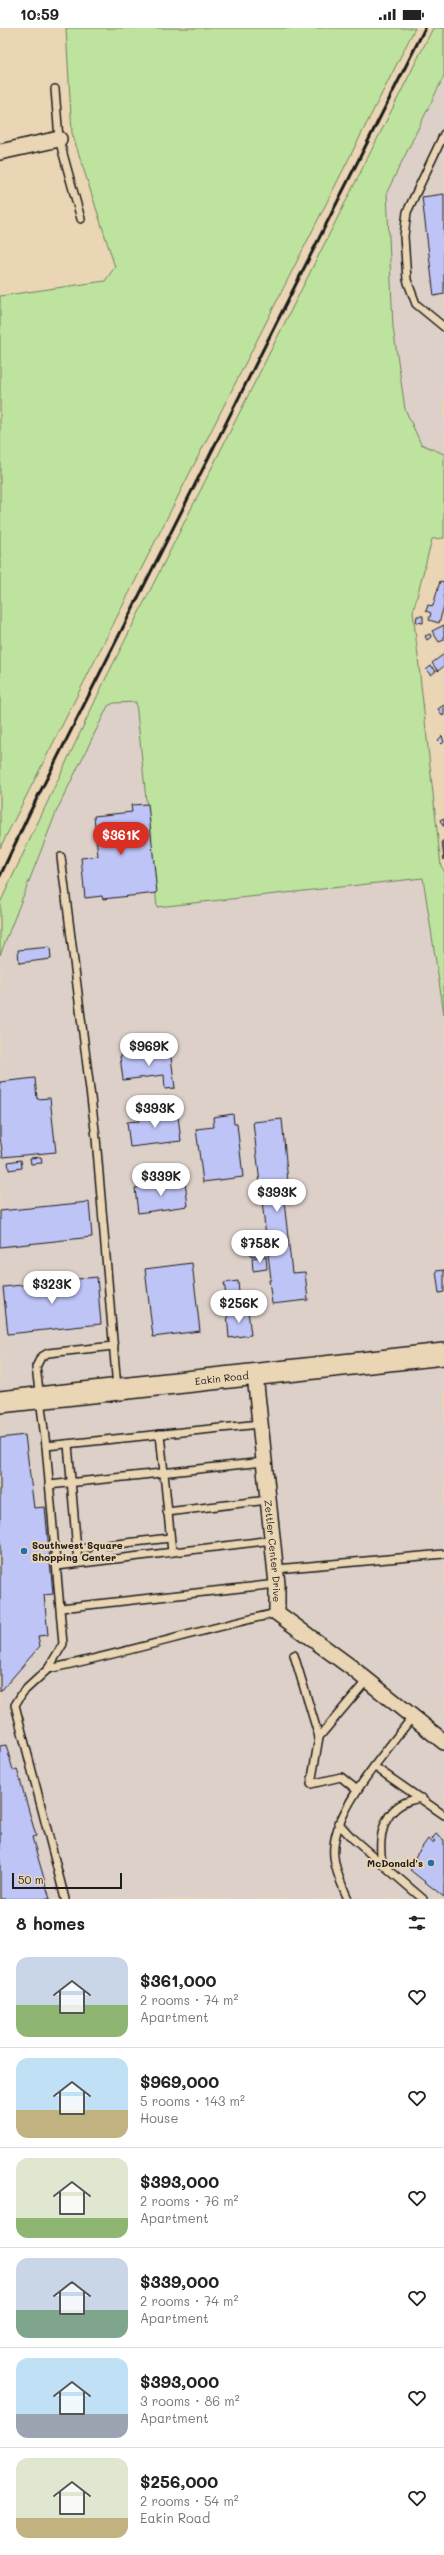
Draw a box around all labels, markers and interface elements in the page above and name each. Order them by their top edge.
text: 10:59 [20,4,59,24]
pin: $361K [93,822,149,856]
text: $361K [102,826,140,843]
pin: $969K [121,1033,177,1067]
text: $969K [129,1037,169,1054]
pin: $393K [127,1095,183,1129]
text: $393K [135,1099,175,1116]
pin: $339K [133,1163,189,1197]
text: $339K [141,1167,181,1184]
pin: $393K [249,1179,305,1213]
text: $393K [257,1183,297,1200]
pin: $758K [232,1230,288,1264]
text: $758K [240,1234,280,1251]
pin: $323K [24,1271,80,1305]
text: $323K [32,1275,72,1292]
pin: $256K [211,1290,267,1324]
text: $256K [219,1294,259,1311]
street label: Eakin Road [194,1368,249,1388]
street label: Zettler Center Drive [261,1499,284,1602]
place label: Southwest Square Shopping Center [32,1538,123,1564]
marker: Southwest Square Shopping Center [19,1546,29,1556]
place label: McDonald's [367,1856,423,1870]
marker: McDonald's [426,1858,436,1868]
scale bar [12,1871,122,1890]
text: 50 m [18,1872,44,1887]
text: 8 homes [16,1912,85,1934]
icon: filters [406,1912,428,1934]
text: $361,000 [140,1969,217,1991]
icon: home [48,1973,96,2021]
icon: heart [406,1986,428,2008]
text: 2 rooms · 74 m² [140,1991,238,2008]
text: Apartment [140,2008,209,2025]
text: $969,000 [140,2070,219,2092]
icon: home [48,2074,96,2122]
icon: heart [406,2087,428,2109]
text: 5 rooms · 143 m² [140,2092,245,2109]
text: House [140,2109,178,2126]
text: $393,000 [140,2170,219,2192]
icon: home [48,2174,96,2222]
icon: heart [406,2187,428,2209]
text: 2 rooms · 76 m² [140,2192,239,2209]
text: Apartment [140,2209,209,2226]
text: $339,000 [140,2270,219,2292]
icon: home [48,2274,96,2322]
icon: heart [406,2287,428,2309]
text: 2 rooms · 74 m² [140,2292,238,2309]
text: Apartment [140,2309,209,2326]
text: $393,000 [140,2370,219,2392]
icon: home [48,2374,96,2422]
icon: heart [406,2387,428,2409]
text: 3 rooms · 86 m² [140,2392,240,2409]
text: Apartment [140,2409,209,2426]
text: $256,000 [140,2470,218,2492]
icon: home [48,2474,96,2522]
icon: heart [406,2487,428,2509]
text: 2 rooms · 54 m² [140,2492,239,2509]
text: Eakin Road [140,2509,210,2526]

